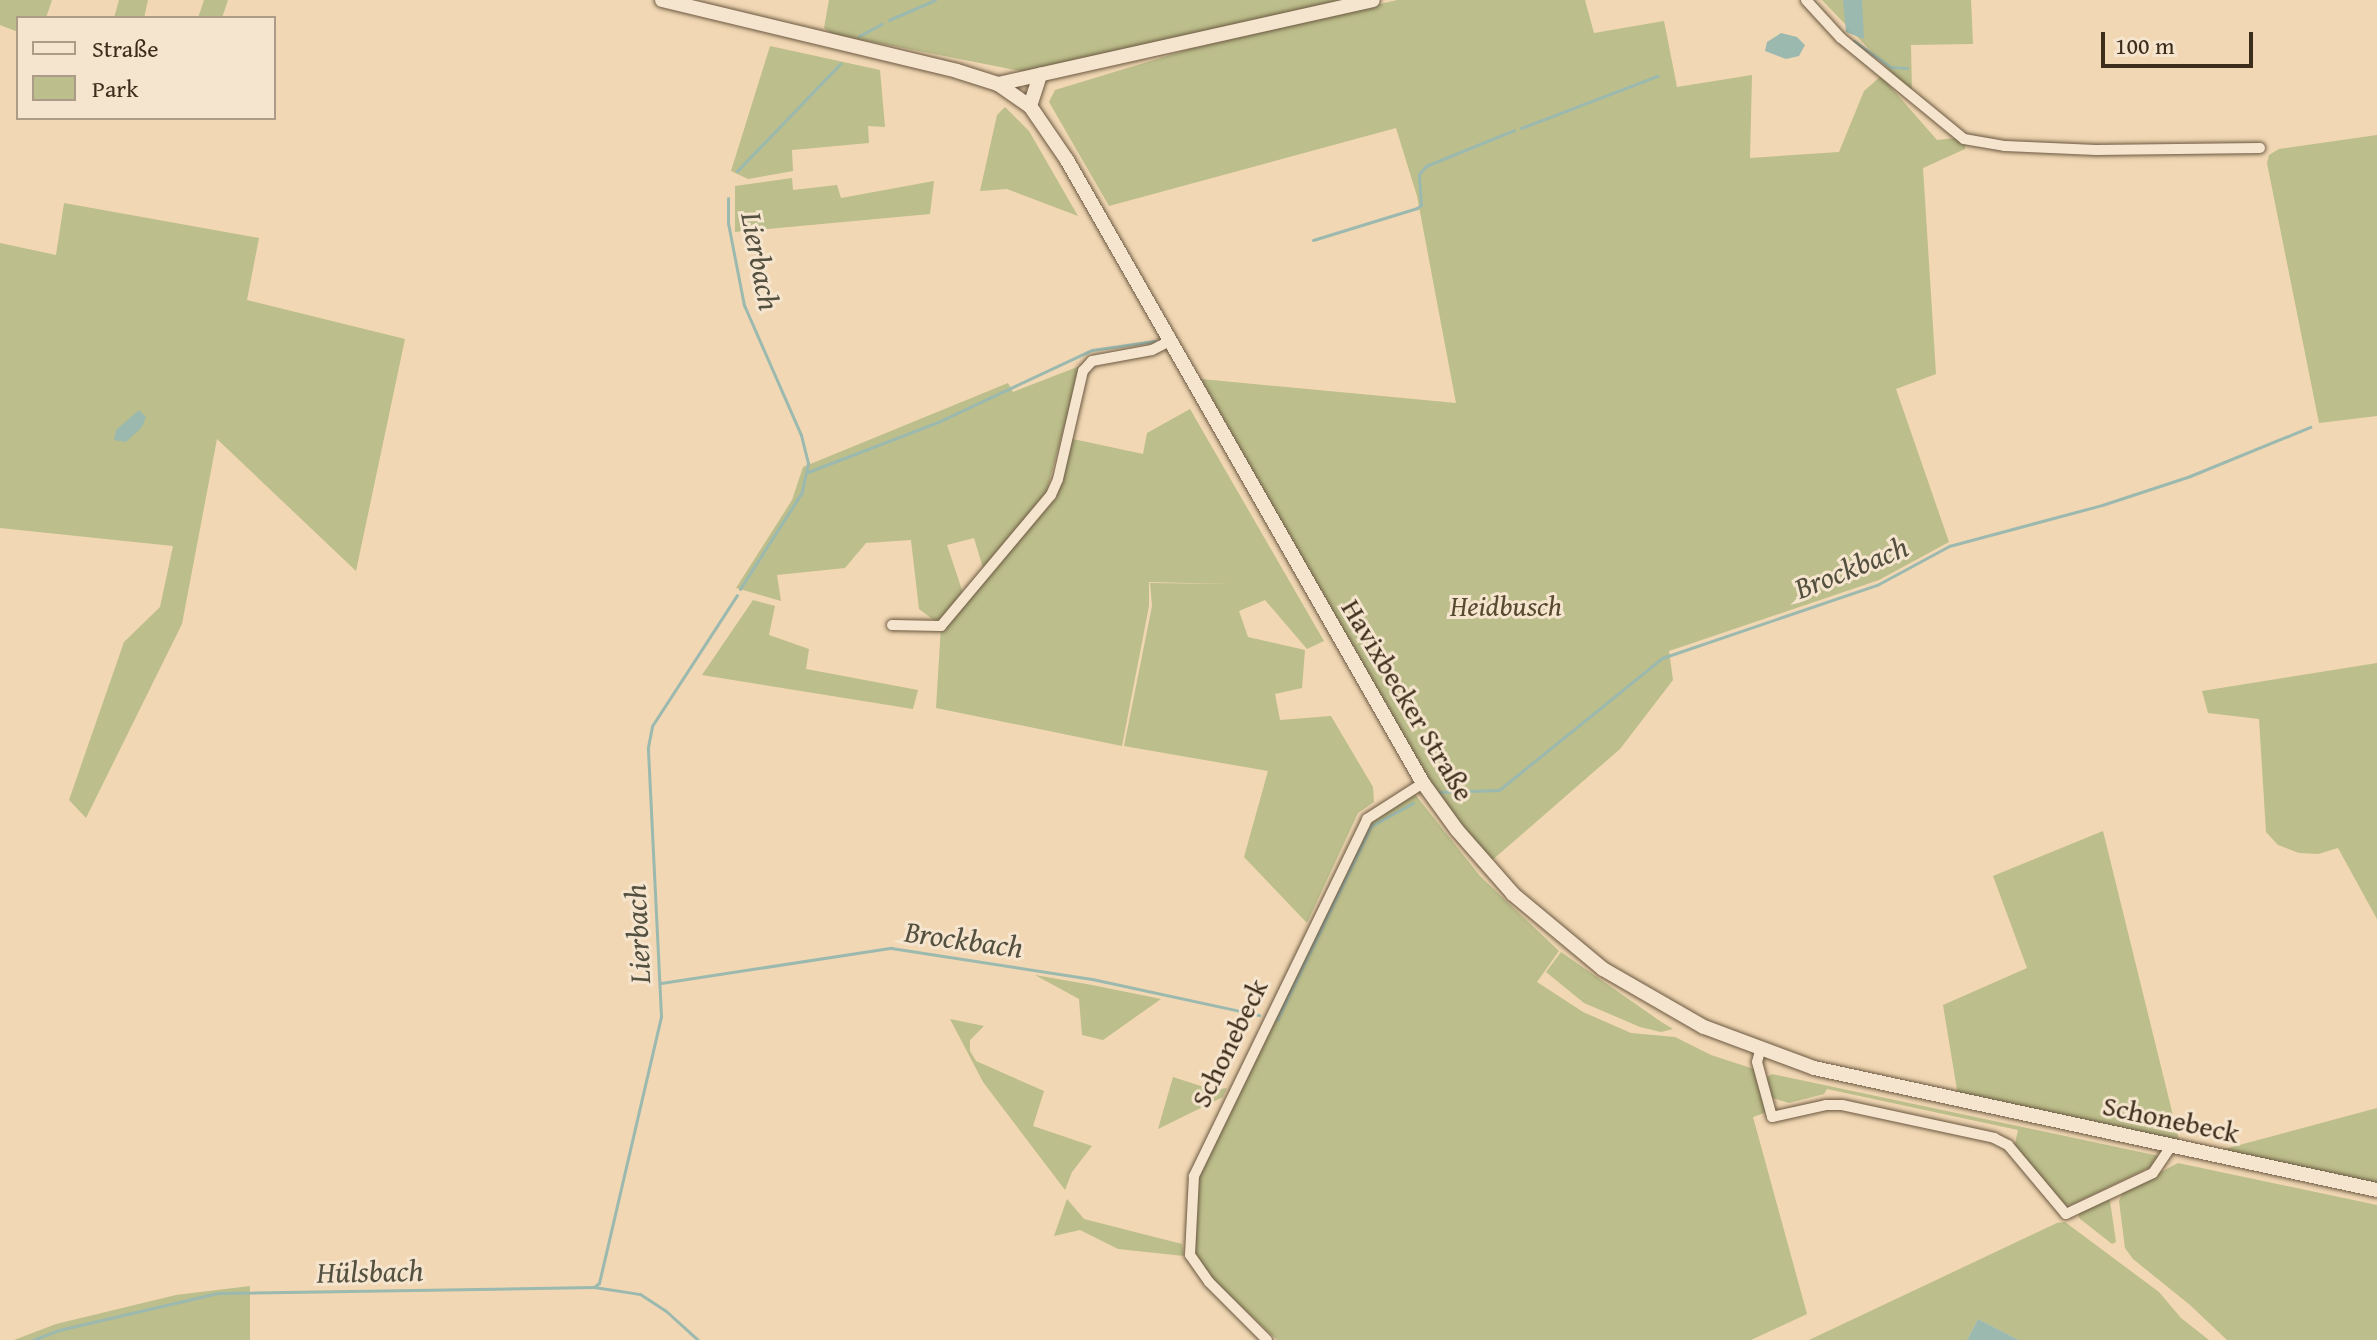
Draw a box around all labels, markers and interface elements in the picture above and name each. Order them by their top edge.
legend [16,16,276,120]
scale bar [2105,16,2257,66]
text: 100 m [2115,28,2175,63]
text: Straße [92,31,159,66]
text: Park [92,71,138,106]
water label: Lierbach [734,209,788,313]
water label: Brockbach [1789,528,1913,606]
park label: Heidbusch [1450,589,1562,623]
street label: Havixbecker Straße [1335,593,1481,807]
water label: Lierbach [616,883,658,985]
water label: Brockbach [902,913,1026,965]
street label: Schonebeck [1184,973,1274,1113]
street label: Schonebeck [2100,1088,2242,1150]
water label: Hülsbach [316,1252,424,1290]

